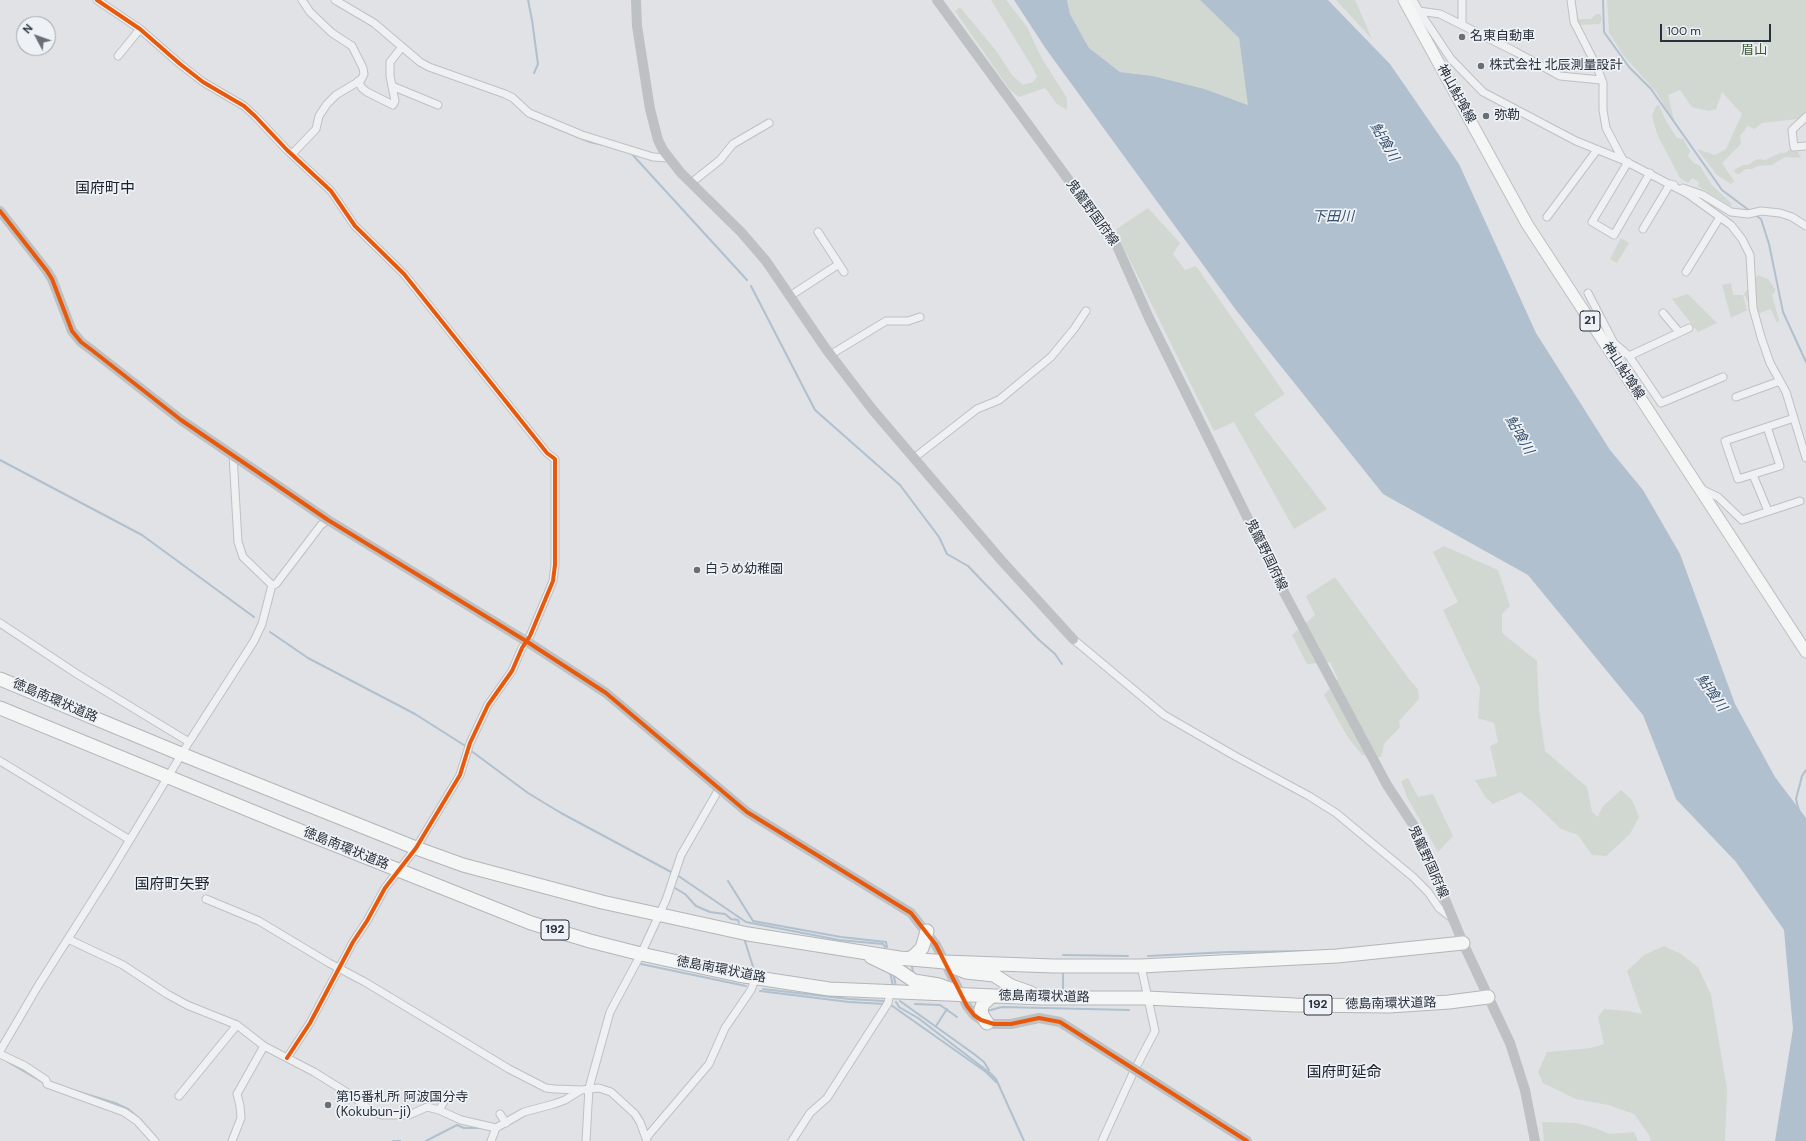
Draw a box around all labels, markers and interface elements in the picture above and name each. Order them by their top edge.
north arrow [16,16,56,56]
scale bar [1662,16,1773,42]
text: N [20,21,36,36]
text: 100 m [1667,23,1701,39]
place label: 名東自動車 [1470,29,1535,45]
marker: 名東自動車 [1457,32,1467,42]
park label: 眉山 [1741,43,1767,59]
place label: 株式会社 北辰測量設計 [1489,58,1622,74]
marker: 株式会社 北辰測量設計 [1476,61,1486,71]
street label: 神山鮎喰線 [1433,62,1479,126]
place label: 弥勒 [1494,108,1520,124]
marker: 弥勒 [1481,111,1491,121]
water label: 鮎喰川 [1366,120,1402,164]
street label: 鬼籠野国府線 [1063,177,1121,249]
district label: 国府町中 [75,180,135,198]
water label: 下田川 [1312,209,1354,225]
road number: 21 [1580,311,1600,331]
street label: 神山鮎喰線 [1599,339,1647,403]
water label: 鮎喰川 [1501,413,1537,457]
street label: 鬼籠野国府線 [1242,517,1290,593]
place label: 白うめ幼稚園 [705,562,783,578]
marker: 白うめ幼稚園 [692,565,702,575]
water label: 鮎喰川 [1692,671,1730,715]
street label: 徳島南環状道路 [10,676,100,726]
street label: 鬼籠野国府線 [1405,823,1451,901]
street label: 徳島南環状道路 [301,825,391,873]
district label: 国府町矢野 [135,876,209,894]
road number: 192 [541,920,569,940]
street label: 徳島南環状道路 [675,954,767,986]
street label: 徳島南環状道路 [998,988,1090,1006]
road number: 192 [1304,995,1332,1015]
street label: 徳島南環状道路 [1345,995,1437,1013]
district label: 国府町延命 [1307,1064,1381,1082]
place label: 第15番札所 阿波国分寺 (Kokubun-ji) [336,1090,468,1121]
marker: 第15番札所 阿波国分寺 (Kokubun-ji) [323,1100,333,1110]

